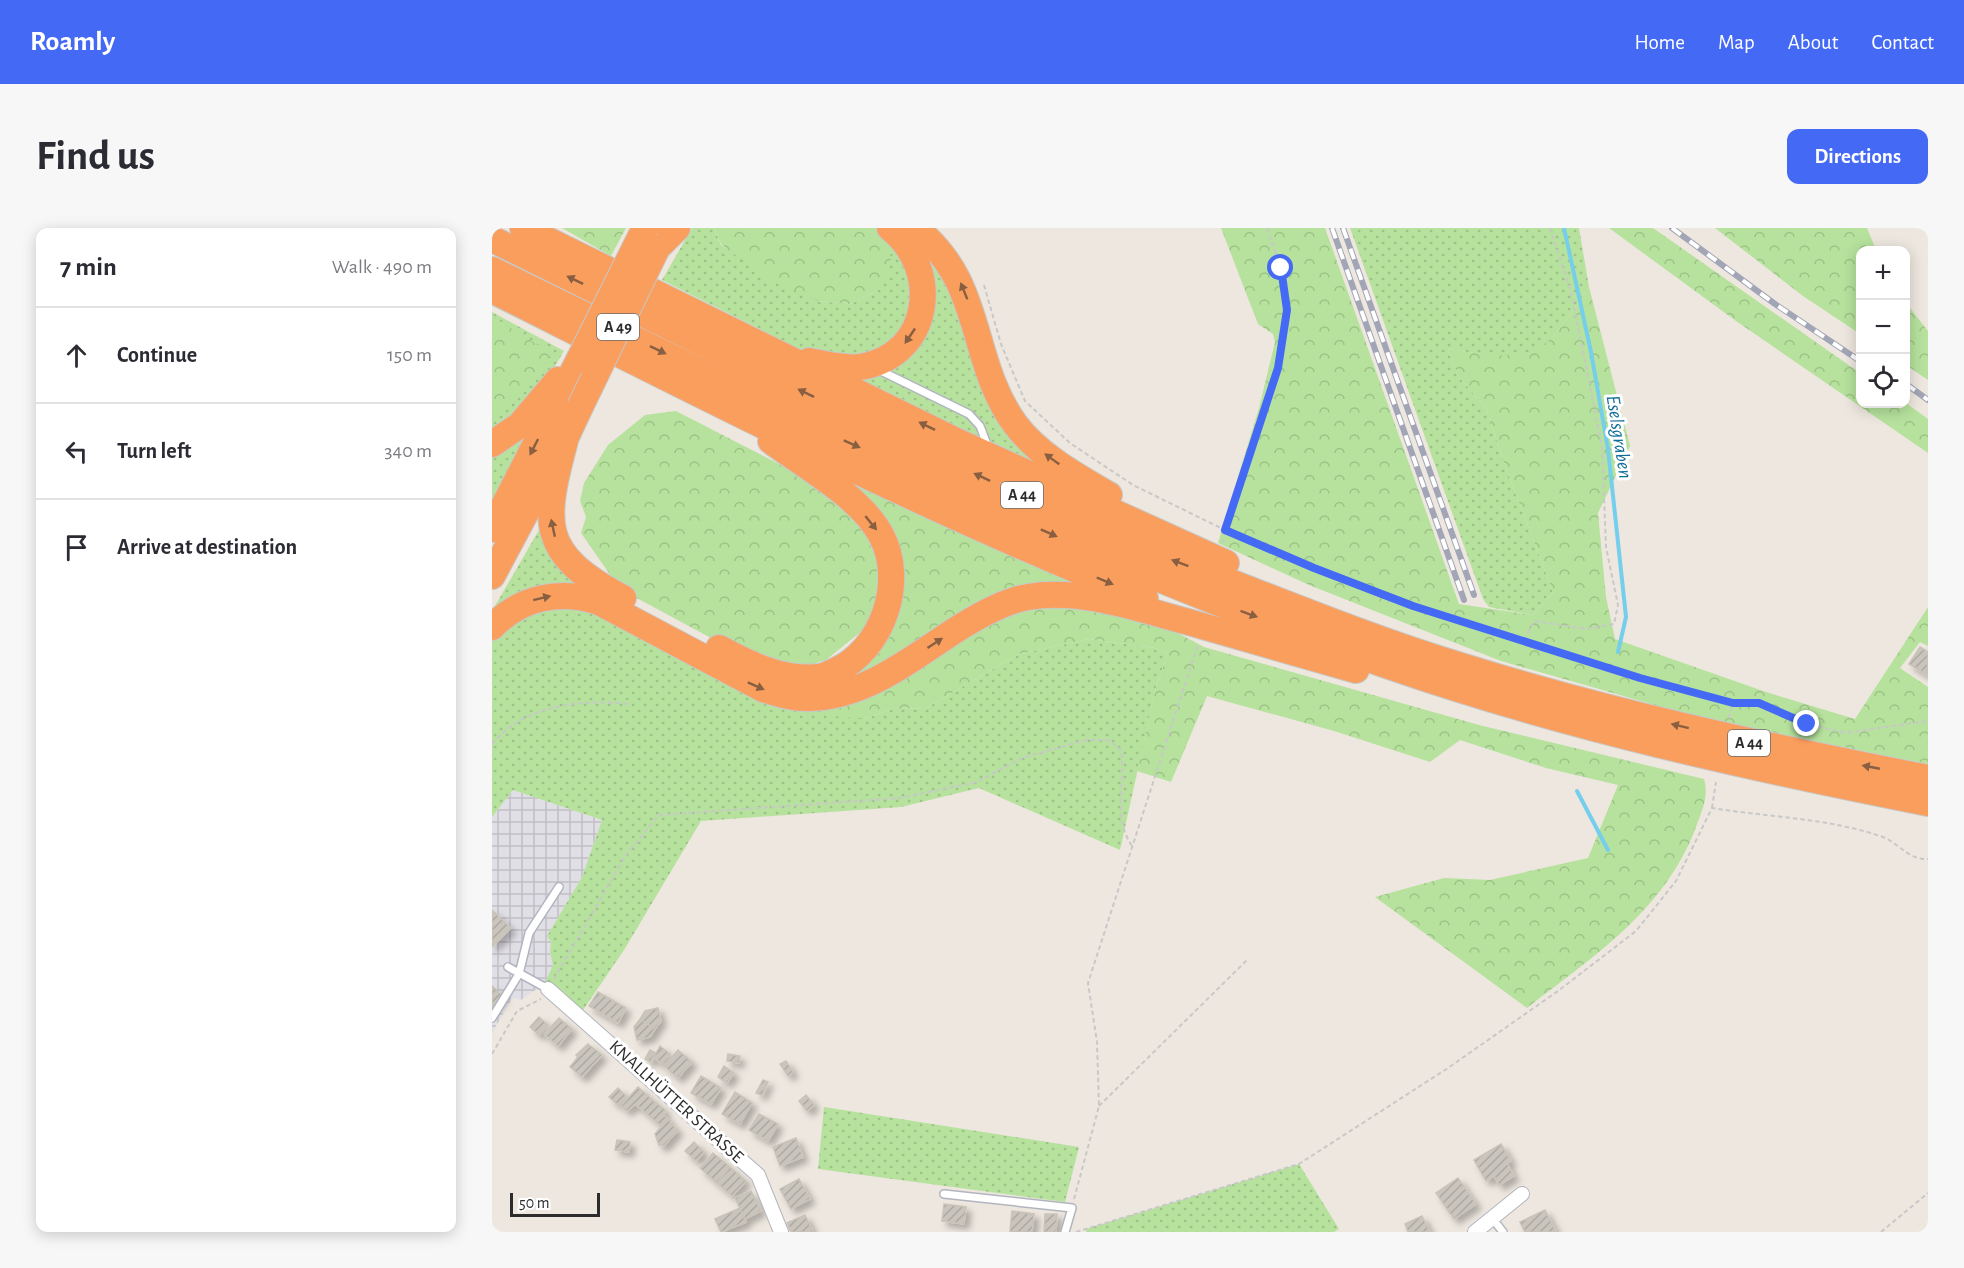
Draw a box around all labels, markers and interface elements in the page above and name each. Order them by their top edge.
text: Roamly [30,28,115,56]
text: Home [1634,32,1685,53]
text: Map [1718,32,1755,53]
text: About [1788,32,1838,53]
text: Contact [1871,32,1934,53]
button: Directions [1787,129,1928,184]
text: Find us [36,135,155,177]
map controls [1856,246,1910,408]
button: + [1856,246,1910,300]
text: 7 min [60,254,117,280]
route start [1267,254,1293,280]
text: Walk · 490 m [332,257,432,277]
one-way arrow [566,275,583,284]
one-way arrow [959,281,969,299]
button: − [1856,300,1910,354]
road number: A 49 [597,314,639,340]
one-way arrow [904,327,916,343]
icon: ahead [60,339,93,372]
text: Continue [117,344,197,366]
text: 150 m [387,345,432,365]
one-way arrow [649,346,666,355]
button: locate [1856,354,1910,408]
one-way arrow [798,388,815,398]
water label: Eselsgraben [1603,394,1635,480]
one-way arrow [918,422,935,431]
icon: left [60,435,93,468]
one-way arrow [529,439,539,456]
text: Turn left [117,440,191,462]
one-way arrow [844,440,861,449]
text: 340 m [384,441,432,461]
one-way arrow [1045,453,1061,465]
one-way arrow [974,472,991,481]
road number: A 44 [1001,482,1043,508]
one-way arrow [864,515,877,530]
one-way arrow [548,518,557,537]
one-way arrow [1041,528,1058,537]
icon: arrive [60,531,93,564]
text: Arrive at destination [117,536,297,558]
one-way arrow [1171,558,1189,568]
one-way arrow [1096,576,1114,586]
one-way arrow [532,593,551,603]
one-way arrow [1241,610,1259,620]
one-way arrow [927,637,943,649]
one-way arrow [748,681,765,690]
route end [1793,710,1819,736]
one-way arrow [1671,720,1689,730]
road number: A 44 [1728,730,1770,756]
one-way arrow [1861,762,1880,771]
street label: KNALLHÜTTER STRASSE [606,1036,748,1167]
scale bar [510,1190,600,1218]
text: 50 m [519,1195,550,1211]

